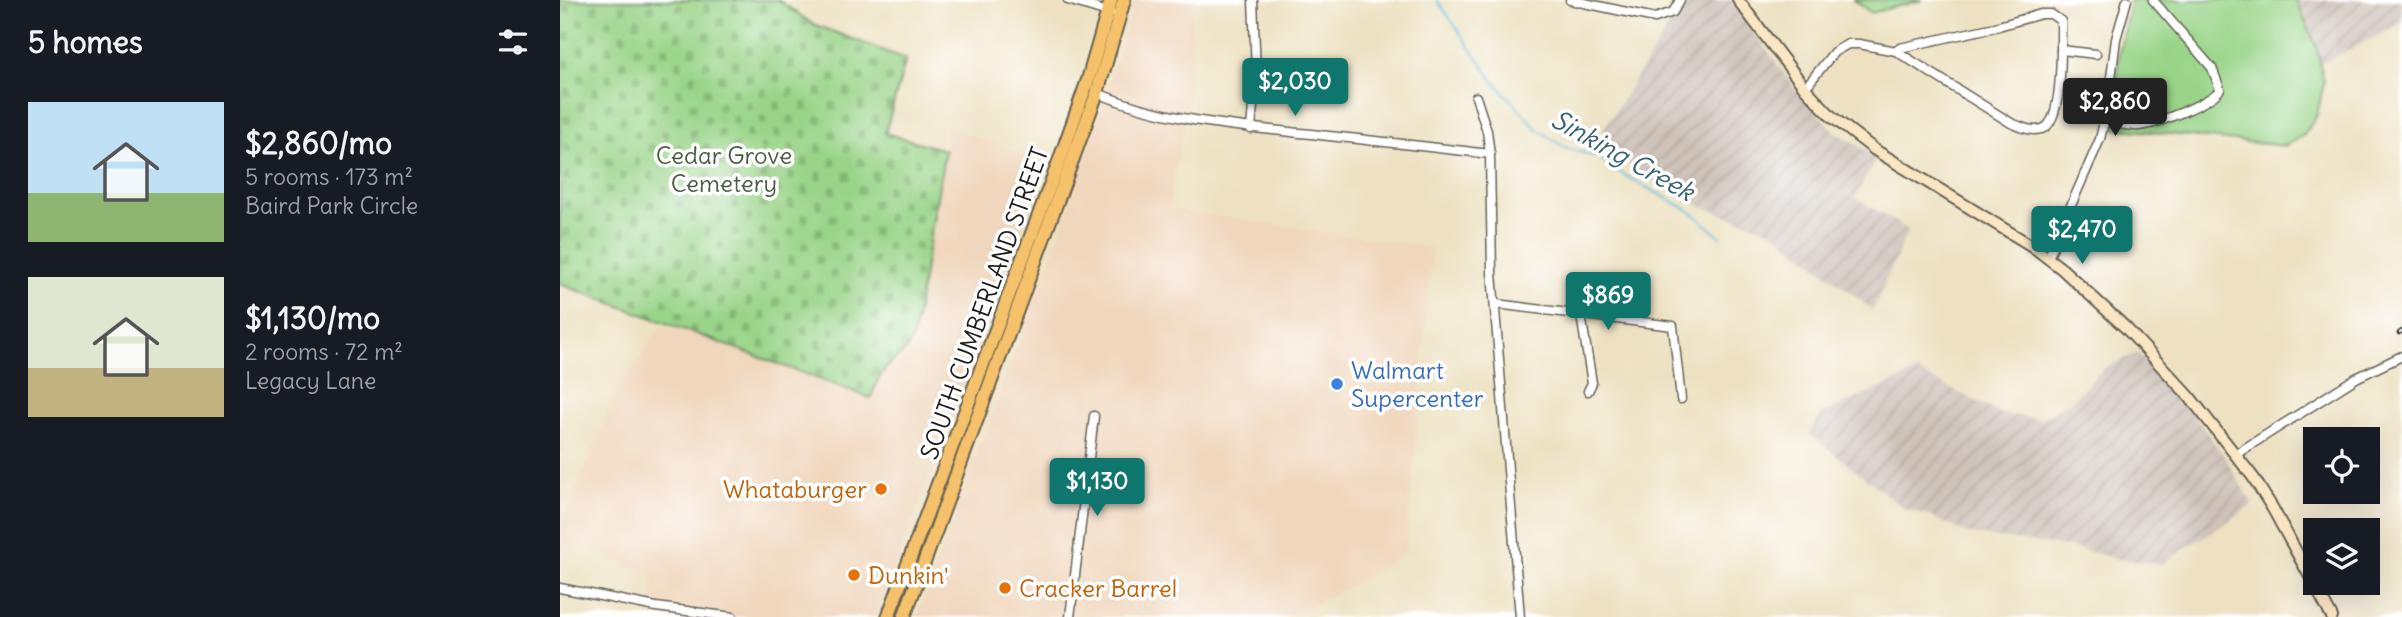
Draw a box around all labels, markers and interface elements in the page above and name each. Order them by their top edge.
text: 5 homes [28,23,143,61]
icon: filters [494,23,532,61]
pin: $2,030 [1238,58,1352,118]
text: $2,030 [1258,66,1332,95]
pin: $2,860 [2058,78,2172,138]
text: $2,860 [2079,86,2151,115]
water label: Sinking Creek [1546,102,1702,209]
text: $2,860/mo [245,124,392,162]
icon: home [84,130,168,214]
park label: Cedar Grove Cemetery [656,140,792,198]
street label: SOUTH CUMBERLAND STREET [913,143,1055,463]
text: 5 rooms · 173 m² [245,162,413,191]
text: Baird Park Circle [245,191,418,220]
pin: $2,470 [2025,206,2139,266]
text: $2,470 [2047,214,2117,243]
pin: $869 [1567,272,1649,332]
text: $869 [1582,280,1634,309]
text: $1,130/mo [245,299,380,337]
icon: home [84,305,168,389]
text: 2 rooms · 72 m² [245,337,403,366]
place label: Walmart Supercenter [1351,355,1484,413]
text: Legacy Lane [245,366,377,395]
marker: Walmart Supercenter [1329,376,1345,392]
map controls [2303,427,2380,595]
button: locate [2303,427,2380,504]
pin: $1,130 [1040,458,1154,518]
text: $1,130 [1066,466,1128,495]
place label: Whataburger [723,474,867,504]
marker: Whataburger [873,481,889,497]
button: layers [2303,518,2380,595]
place label: Dunkin' [868,560,949,590]
marker: Dunkin' [846,567,862,583]
place label: Cracker Barrel [1019,573,1177,603]
marker: Cracker Barrel [997,580,1013,596]

